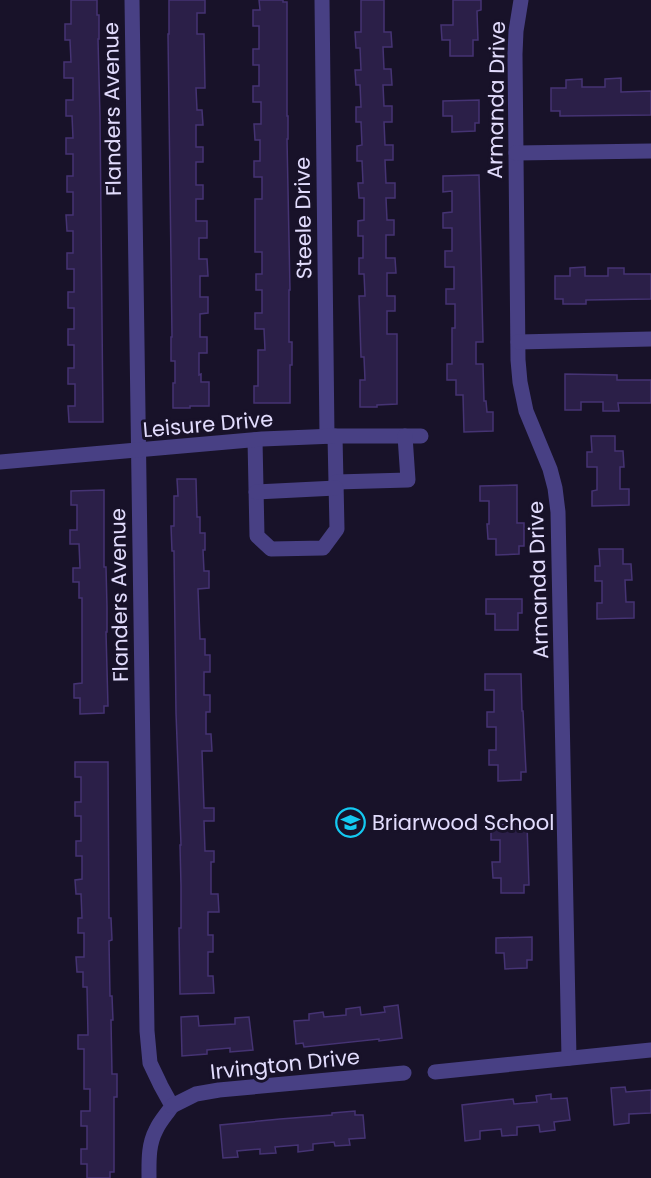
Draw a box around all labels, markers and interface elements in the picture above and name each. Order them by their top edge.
street label: Armanda Drive [480,21,512,179]
street label: Flanders Avenue [96,22,128,196]
street label: Steele Drive [287,157,319,279]
street label: Leisure Drive [142,404,274,444]
street label: Armanda Drive [521,501,555,659]
street label: Flanders Avenue [103,508,135,682]
school or university icon: Briarwood School [335,806,367,838]
place label: Briarwood School [372,808,554,837]
street label: Irvington Drive [209,1042,361,1086]

